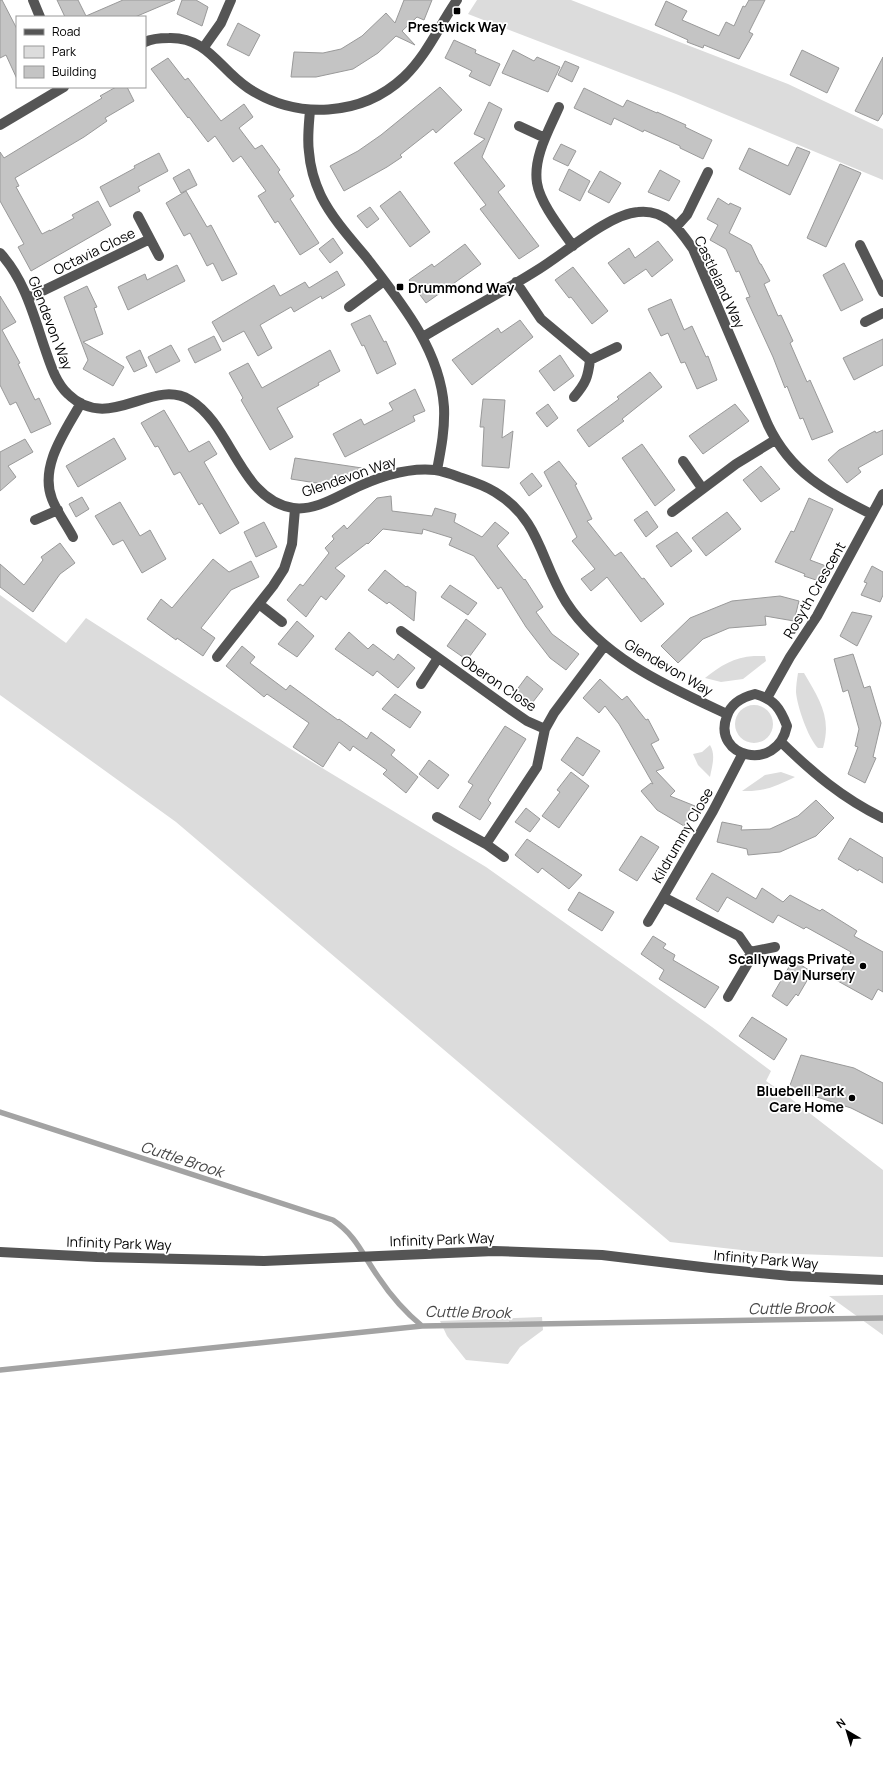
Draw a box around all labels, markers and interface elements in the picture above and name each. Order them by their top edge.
marker: Prestwick Way [452,6,462,16]
legend [16,16,146,88]
place label: Prestwick Way [408,17,506,36]
text: Road [52,23,80,40]
text: Park [52,43,77,60]
text: Building [52,63,96,80]
street label: Octavia Close [50,223,138,279]
street label: Castleland Way [690,233,750,332]
street label: Glendevon Way [24,273,78,373]
place label: Drummond Way [408,278,515,297]
marker: Drummond Way [395,282,405,292]
street label: Glendevon Way [299,451,399,501]
street label: Rosyth Crescent [779,538,850,642]
street label: Glendevon Way [621,634,717,700]
street label: Oberon Close [457,651,541,715]
street label: Kildrummy Close [647,784,717,886]
place label: Scallywags Private Day Nursery [728,949,855,984]
marker: Scallywags Private Day Nursery [858,961,868,971]
place label: Bluebell Park Care Home [756,1081,844,1116]
marker: Bluebell Park Care Home [847,1093,857,1103]
water label: Cuttle Brook [138,1136,228,1183]
street label: Infinity Park Way [389,1228,495,1250]
street label: Infinity Park Way [66,1232,172,1254]
street label: Infinity Park Way [713,1245,820,1273]
water label: Cuttle Brook [748,1297,837,1319]
water label: Cuttle Brook [425,1301,514,1323]
north arrow [827,1711,867,1751]
text: N [833,1714,848,1731]

